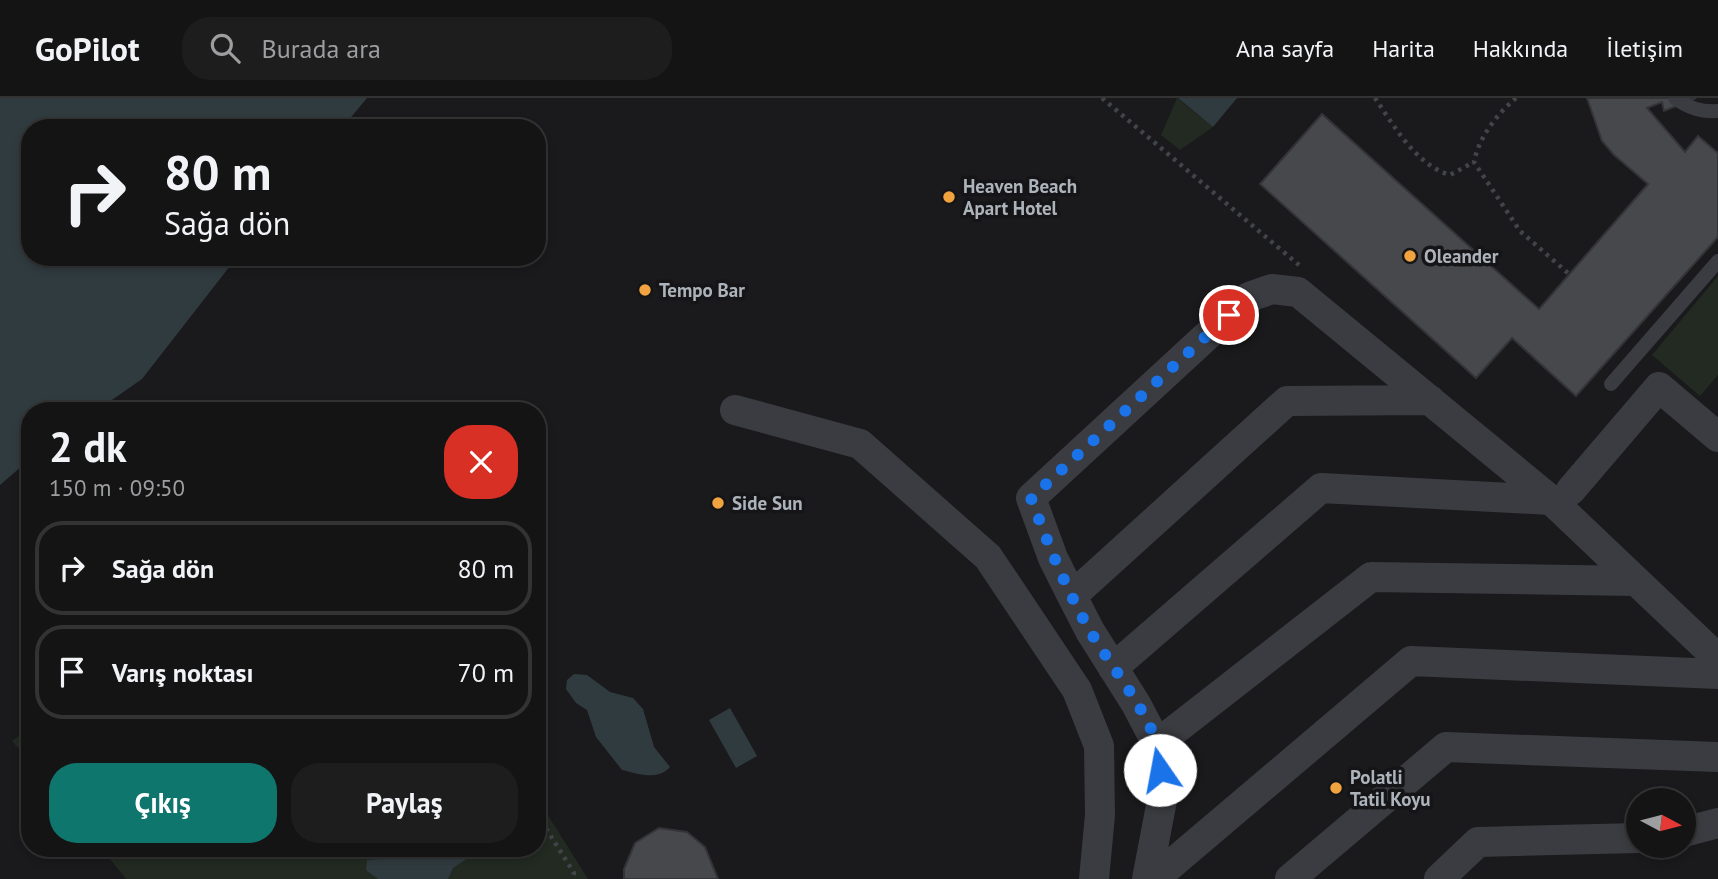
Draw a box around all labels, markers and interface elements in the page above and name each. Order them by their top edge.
search box [182,17,672,80]
text: GoPilot [35,27,140,70]
icon: search [206,29,244,67]
text: Burada ara [262,32,381,65]
text: Ana sayfa [1236,33,1334,64]
text: Harita [1372,33,1435,64]
text: Hakkında [1473,33,1568,64]
text: İletişim [1606,33,1683,64]
text: 80 m [164,140,271,204]
icon: right [49,147,140,238]
place label: Heaven Beach Apart Hotel [963,174,1077,220]
marker: Heaven Beach Apart Hotel [941,189,957,205]
text: Sağa dön [164,202,290,244]
place label: Oleander [1424,244,1499,268]
marker: Oleander [1402,248,1418,264]
place label: Tempo Bar [659,278,745,302]
marker: Tempo Bar [637,282,653,298]
pin [1199,285,1259,345]
icon: arrive [1210,296,1248,334]
text: 2 dk [49,419,127,474]
button: close [444,425,518,499]
text: 150 m · 09:50 [49,473,185,502]
place label: Side Sun [732,491,803,515]
marker: Side Sun [710,495,726,511]
icon: right [53,549,91,587]
text: Sağa dön [112,552,214,585]
text: 80 m [458,552,514,585]
icon: arrive [53,653,91,691]
text: Varış noktası [112,656,254,689]
text: 70 m [458,656,514,689]
position arrow [1123,733,1197,807]
button: Çıkış [49,763,277,843]
button: Paylaş [291,763,518,843]
place label: Polatli Tatil Koyu [1350,765,1431,811]
marker: Polatli Tatil Koyu [1328,780,1344,796]
north arrow [1626,788,1696,858]
map controls [1626,788,1696,858]

